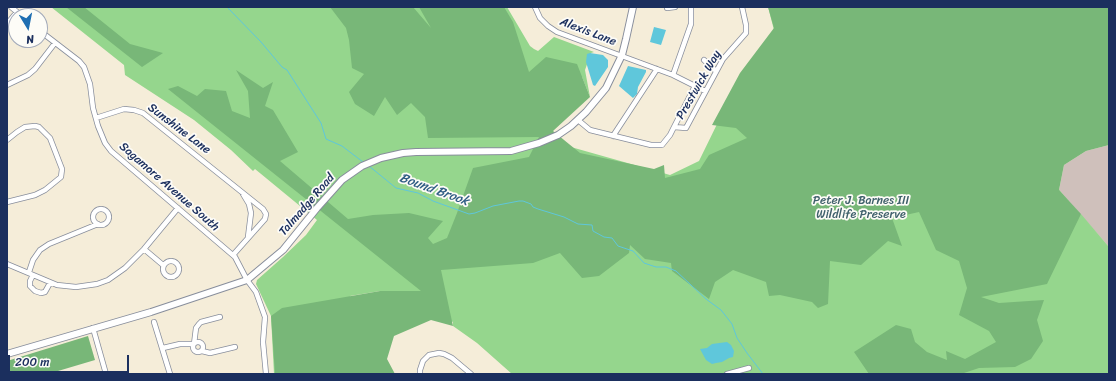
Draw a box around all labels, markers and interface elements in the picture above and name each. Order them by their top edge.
north arrow [8,8,48,48]
street label: Alexis Lane [558,15,618,49]
text: N [25,29,35,49]
street label: Prestwick Way [673,48,725,122]
street label: Sunshine Lane [145,101,213,157]
street label: Sagamore Avenue South [116,140,222,234]
water label: Bound Brook [397,170,471,210]
street label: Talmadge Road [276,171,338,239]
park label: Peter J. Barnes III Wildlife Preserve [813,194,909,222]
scale bar [10,347,131,373]
text: 200 m [15,351,49,373]

